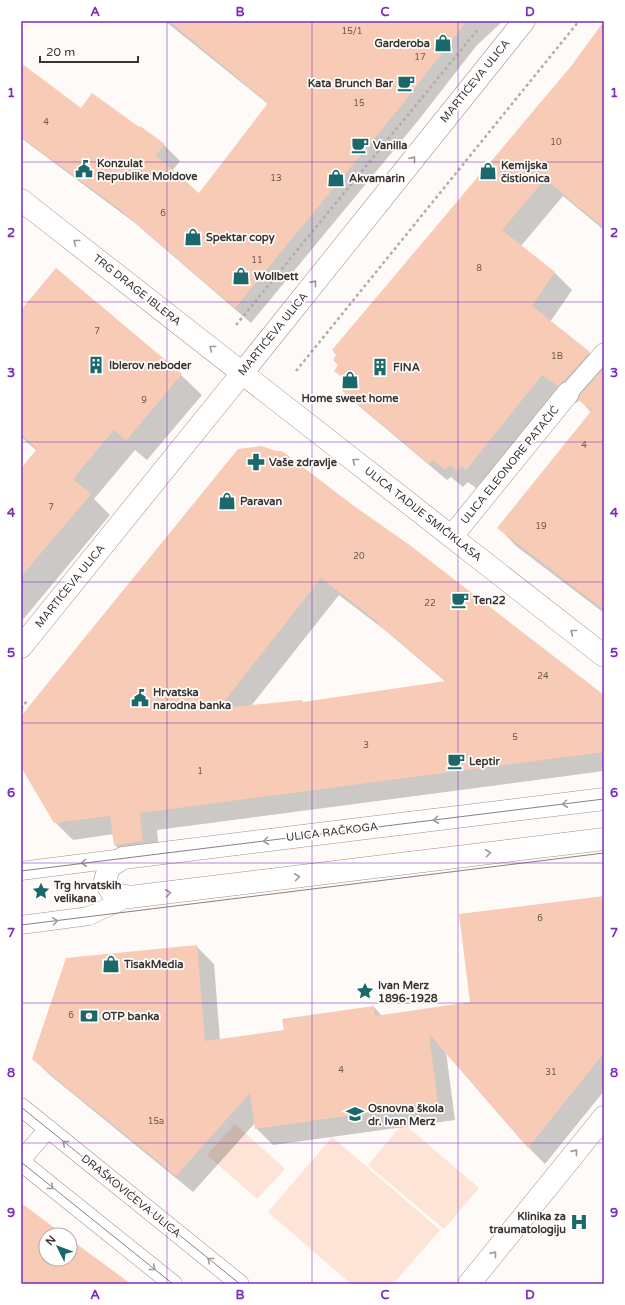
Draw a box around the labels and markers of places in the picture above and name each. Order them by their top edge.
shop icon: Garderoba [433,33,453,53]
place label: Garderoba [374,37,430,50]
cafe icon: Kata Brunch Bar [396,73,416,93]
place label: Kata Brunch Bar [308,77,394,90]
cafe icon: Vanilla [350,135,370,155]
place label: Vanilla [373,139,407,152]
place label: Konzulat Republike Moldove [97,157,198,184]
public building icon: Konzulat Republike Moldove [74,159,94,179]
place label: Kemijska čistionica [501,159,550,185]
shop icon: Kemijska čistionica [478,161,498,181]
shop icon: Akvamarin [326,168,346,188]
place label: Akvamarin [349,172,405,185]
shop icon: Spektar copy [183,227,203,247]
place label: Spektar copy [206,231,275,245]
shop icon: Wollbett [231,266,251,286]
place label: Wollbett [254,270,299,283]
building icon: Iblerov neboder [86,355,106,375]
building icon: FINA [370,357,390,377]
place label: Iblerov neboder [109,359,192,372]
place label: FINA [393,361,420,374]
shop icon: Home sweet home [340,370,360,390]
place label: Home sweet home [301,392,399,405]
pharmacy icon: Vaše zdravlje [246,452,266,472]
place label: Vaše zdravlje [269,456,338,470]
shop icon: Paravan [217,491,237,511]
place label: Paravan [240,495,283,508]
cafe icon: Ten22 [450,590,470,610]
place label: Ten22 [472,594,506,607]
place label: Hrvatska narodna banka [153,686,231,712]
public building icon: Hrvatska narodna banka [130,688,150,708]
cafe icon: Leptir [446,751,466,771]
place label: Leptir [469,755,500,769]
place label: Trg hrvatskih velikana [53,879,122,905]
place icon: Trg hrvatskih velikana [31,881,51,901]
shop icon: TisakMedia [101,954,121,974]
place label: TisakMedia [123,958,183,971]
place label: Ivan Merz 1896-1928 [378,979,438,1005]
place icon: Ivan Merz 1896-1928 [355,981,375,1001]
bank icon: OTP banka [79,1006,99,1026]
place label: OTP banka [102,1010,159,1023]
place label: Osnovna škola dr. Ivan Merz [368,1102,444,1128]
school or university icon: Osnovna škola dr. Ivan Merz [345,1104,365,1124]
place label: Klinika za traumatologiju [488,1210,566,1237]
hospital icon: Klinika za traumatologiju [569,1212,589,1232]

